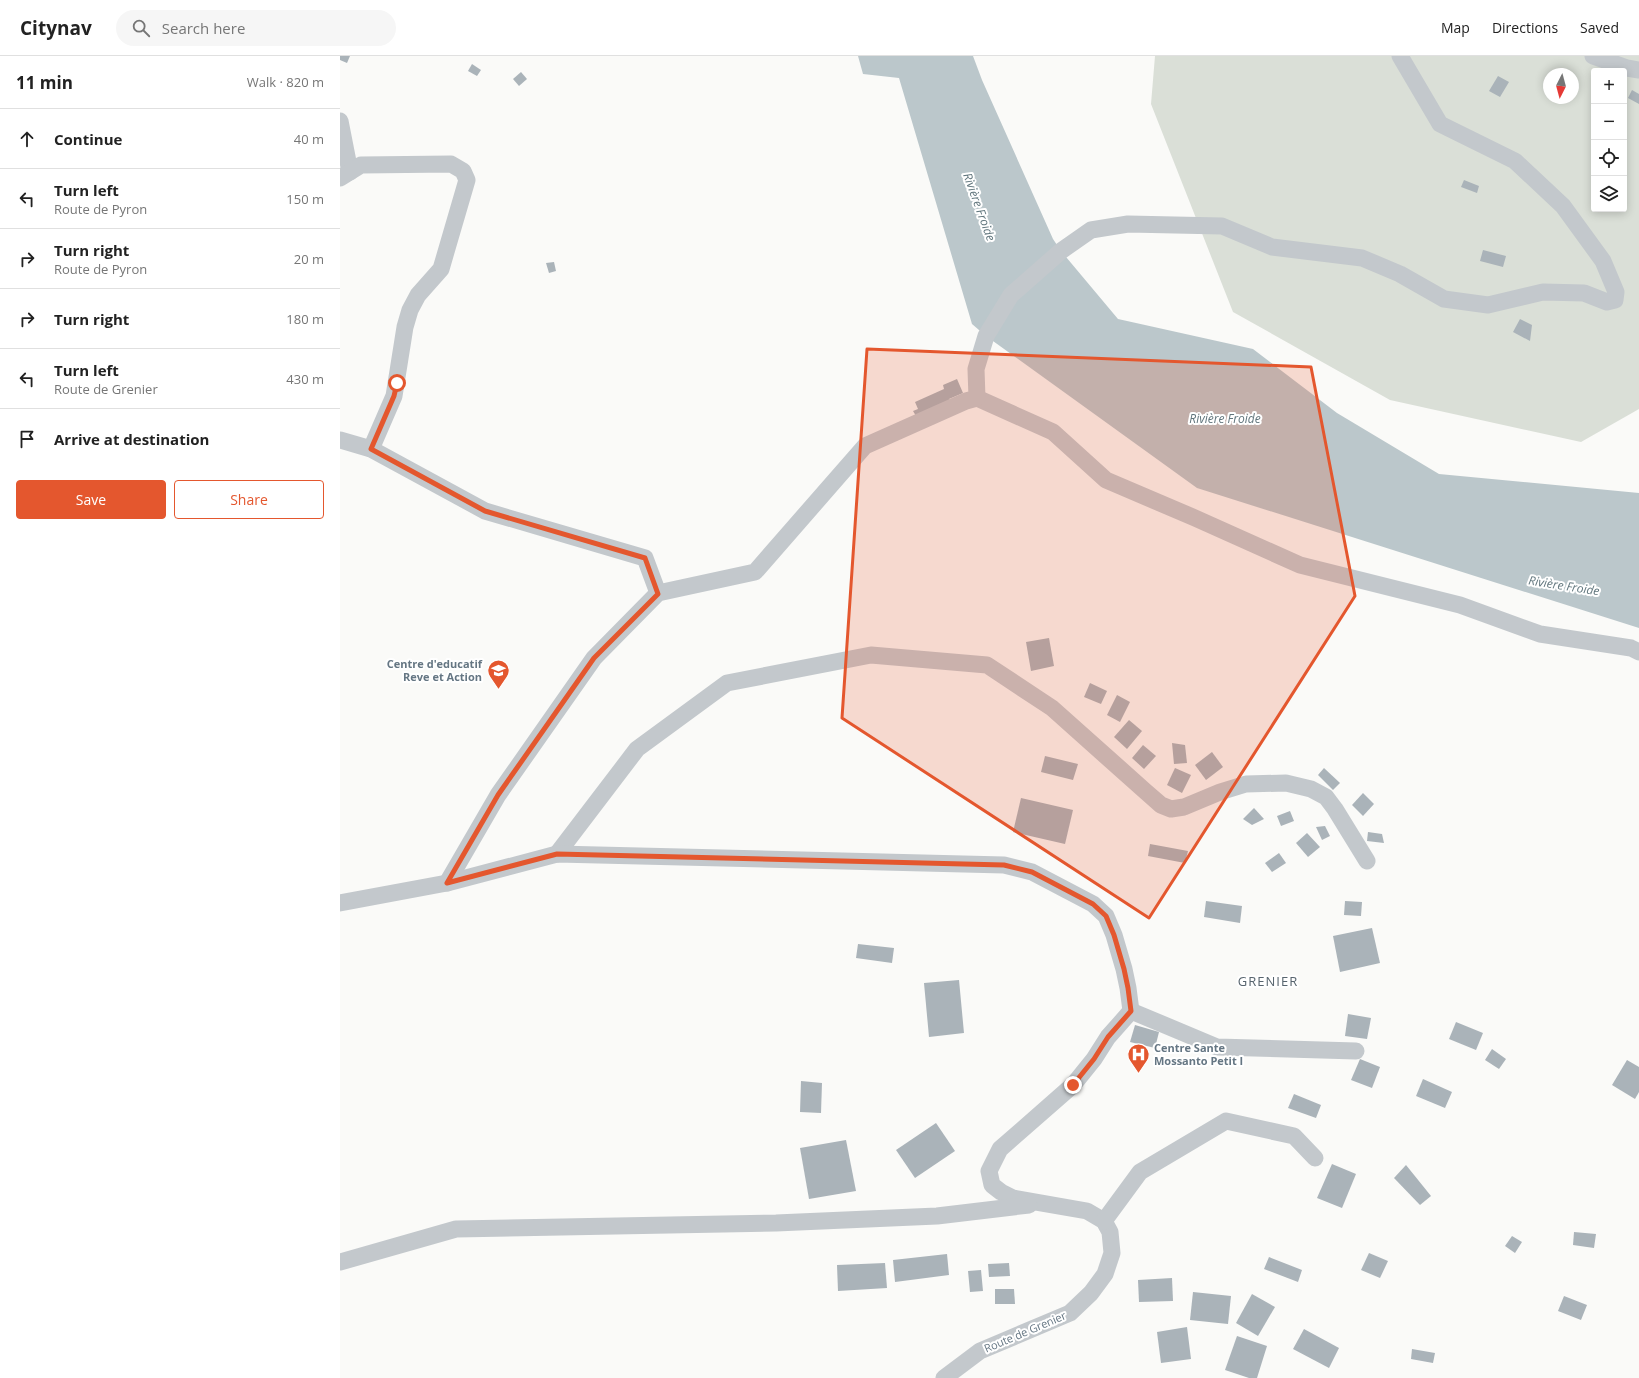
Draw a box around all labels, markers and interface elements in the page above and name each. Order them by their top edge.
search box [116,10,396,46]
text: Citynav [20,15,92,41]
icon: search [130,17,152,39]
text: Search here [162,18,245,38]
text: Map [1441,18,1470,37]
text: Directions [1492,18,1558,37]
text: Saved [1580,18,1619,37]
north arrow [1543,68,1579,104]
map controls [1591,68,1627,212]
button: + [1591,68,1627,104]
text: 11 min [16,71,73,94]
text: Walk · 820 m [247,73,324,91]
button: − [1591,104,1627,140]
icon: ahead [16,128,38,150]
text: Continue [54,129,122,149]
text: 40 m [294,130,324,148]
button: locate [1591,140,1627,176]
water label: Rivière Froide [959,170,1000,243]
button: layers [1591,176,1627,212]
text: Turn left [54,180,119,200]
icon: left [16,188,38,210]
text: 150 m [286,190,324,208]
text: Route de Pyron [54,200,147,218]
text: Turn right [54,240,129,260]
icon: right [16,248,38,270]
text: 20 m [294,250,324,268]
text: Route de Pyron [54,260,147,278]
icon: right [16,308,38,330]
text: Turn right [54,309,129,329]
text: 180 m [286,310,324,328]
text: Turn left [54,360,119,380]
icon: left [16,368,38,390]
text: 430 m [286,370,324,388]
route start [388,374,406,392]
text: Route de Grenier [54,380,158,398]
water label: Rivière Froide [1189,410,1261,427]
icon: arrive [16,428,38,450]
text: Arrive at destination [54,429,209,449]
button: Save [16,480,166,519]
button: Share [174,480,324,519]
water label: Rivière Froide [1527,572,1601,599]
place label: Centre d'educatif Reve et Action [387,656,483,684]
school or university icon: Centre d'educatif Reve et Action [485,657,511,690]
district label: GRENIER [1238,972,1298,990]
place label: Centre Sante Mossanto Petit I [1154,1040,1243,1068]
hospital icon: Centre Sante Mossanto Petit I [1125,1041,1151,1074]
route end [1064,1076,1082,1094]
street label: Route de Grenier [981,1307,1069,1356]

